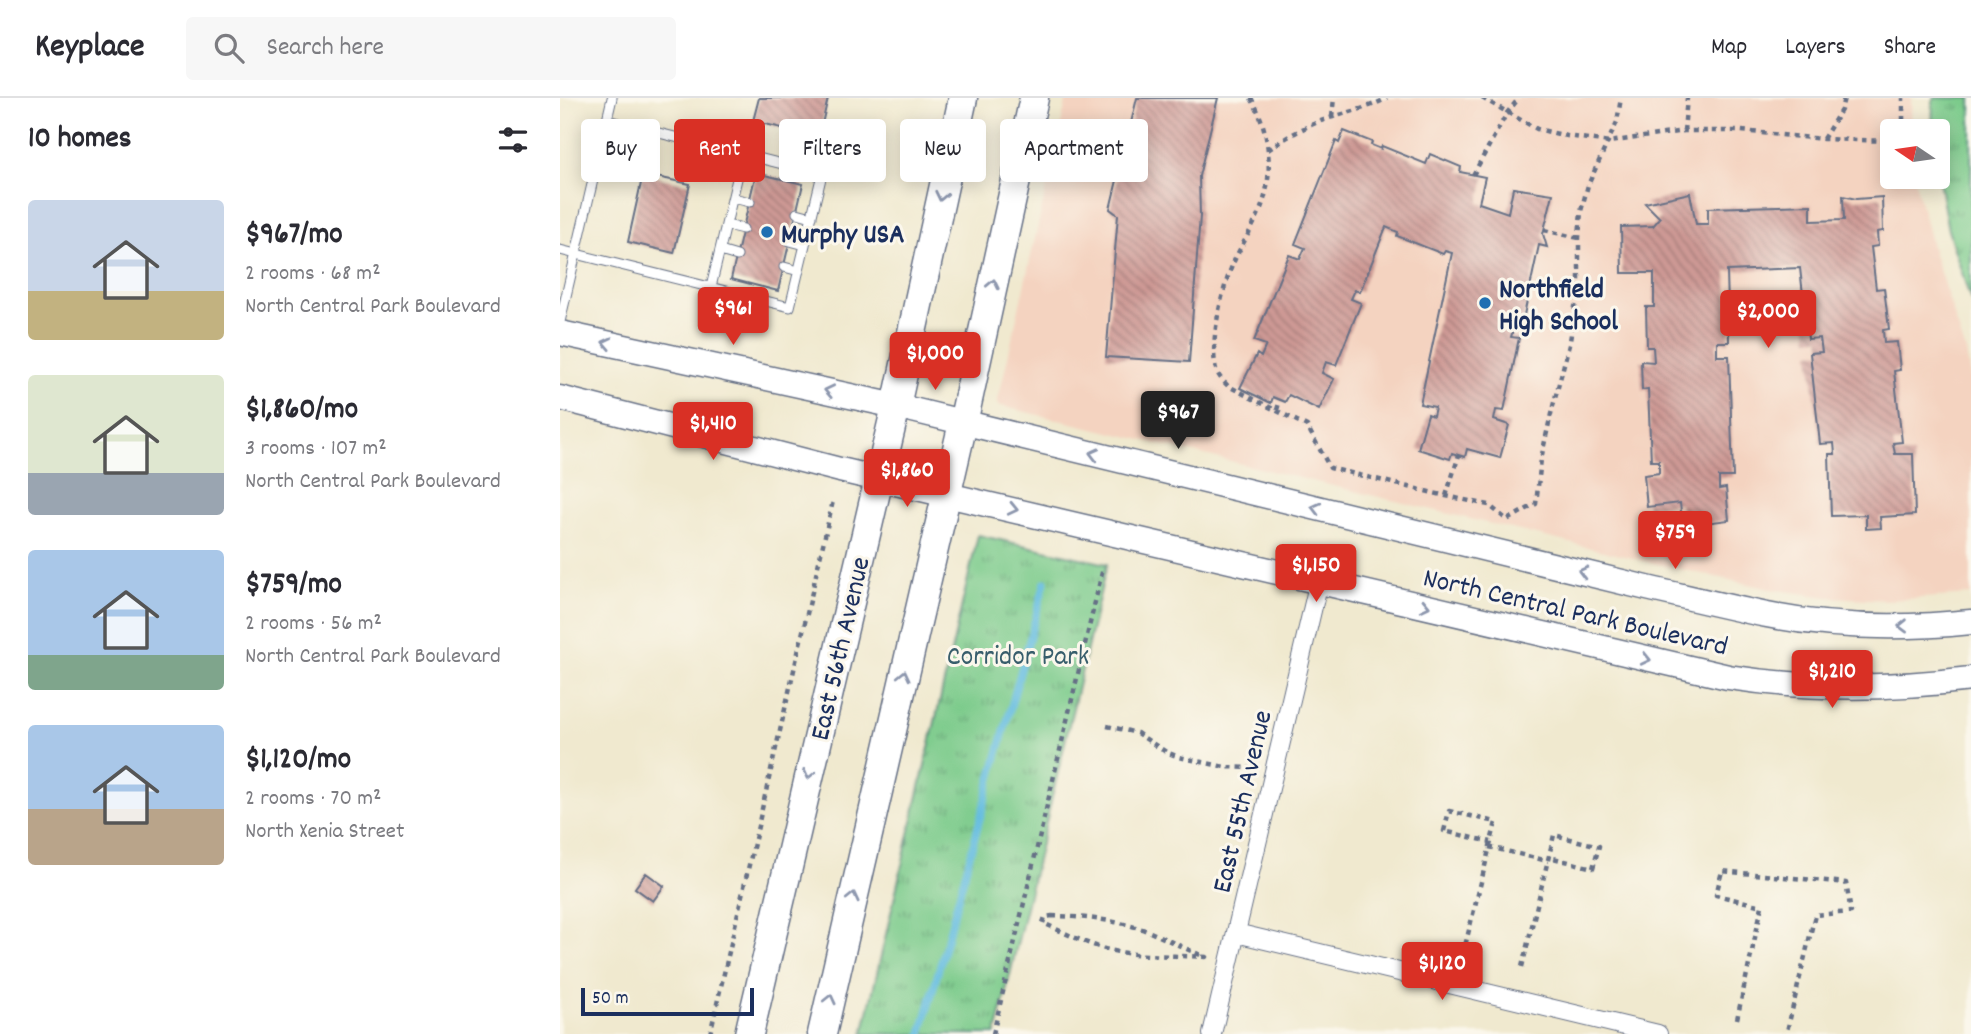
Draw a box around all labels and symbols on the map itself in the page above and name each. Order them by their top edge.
north arrow [1880,119,1950,189]
one-way arrow [935,190,950,202]
place label: Murphy USA [781,217,904,257]
marker: Murphy USA [759,224,775,240]
place label: Northfield High School [1499,272,1618,344]
one-way arrow [985,278,1000,290]
pin: $961 [692,288,774,347]
pin: $2,000 [1711,290,1825,350]
marker: Northfield High School [1477,295,1493,311]
pin: $1,000 [878,332,992,392]
one-way arrow [601,337,613,351]
one-way arrow [823,385,835,400]
pin: $967 [1137,392,1219,451]
pin: $1,410 [656,402,770,462]
one-way arrow [1089,448,1101,462]
pin: $1,860 [850,450,964,509]
one-way arrow [1007,501,1019,516]
one-way arrow [1310,502,1322,516]
pin: $759 [1634,512,1716,571]
pin: $1,150 [1259,545,1373,604]
street label: East 56th Avenue [802,553,883,745]
street label: North Central Park Boulevard [1419,560,1731,669]
one-way arrow [1577,566,1589,580]
one-way arrow [1419,598,1431,612]
one-way arrow [1897,618,1908,634]
park label: Corridor Park [947,639,1089,679]
one-way arrow [1640,650,1652,665]
pin: $1,210 [1775,650,1889,710]
one-way arrow [896,669,911,681]
street label: East 55th Avenue [1204,707,1285,897]
one-way arrow [803,768,818,780]
one-way arrow [845,891,859,903]
pin: $1,120 [1385,942,1499,1002]
scale bar [581,985,754,1017]
one-way arrow [821,993,836,1005]

